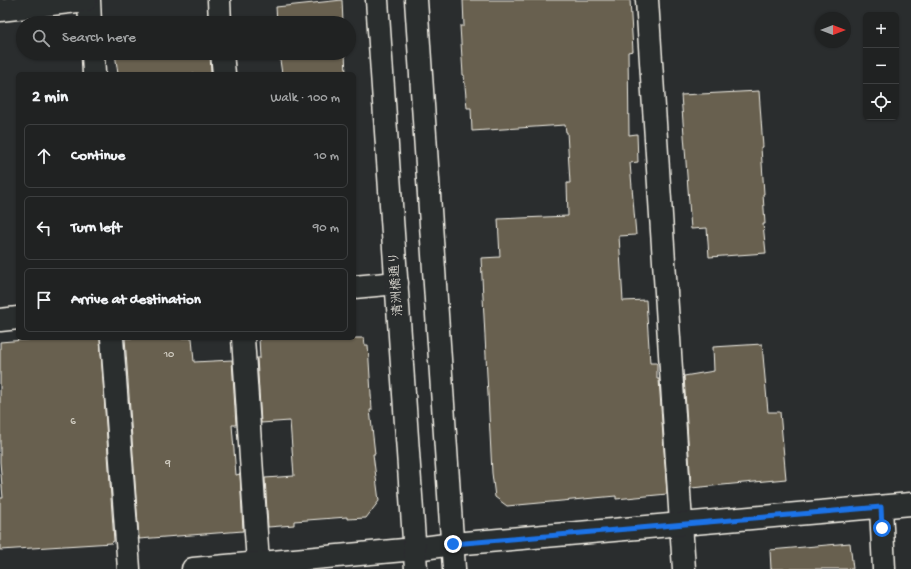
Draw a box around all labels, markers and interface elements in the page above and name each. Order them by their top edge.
north arrow [815,12,851,48]
map controls [863,12,899,120]
button: + [863,12,899,48]
search box [16,16,356,60]
icon: search [30,27,52,49]
text: Search here [62,29,136,47]
button: − [863,48,899,84]
button: locate [863,84,899,120]
text: 2 min [32,88,68,108]
text: Walk · 100 m [271,91,340,106]
icon: ahead [33,145,55,167]
text: Continue [71,147,125,165]
text: 10 m [314,149,339,164]
icon: left [33,217,55,239]
text: Turn left [71,219,122,237]
text: 90 m [313,221,339,236]
street label: 清洲橋通り [386,251,407,317]
icon: arrive [33,289,55,311]
text: Arrive at destination [71,291,201,309]
house number: 10 [163,349,174,361]
house number: 6 [70,416,76,428]
house number: 9 [164,458,171,470]
route start [873,519,891,537]
route end [444,535,462,553]

